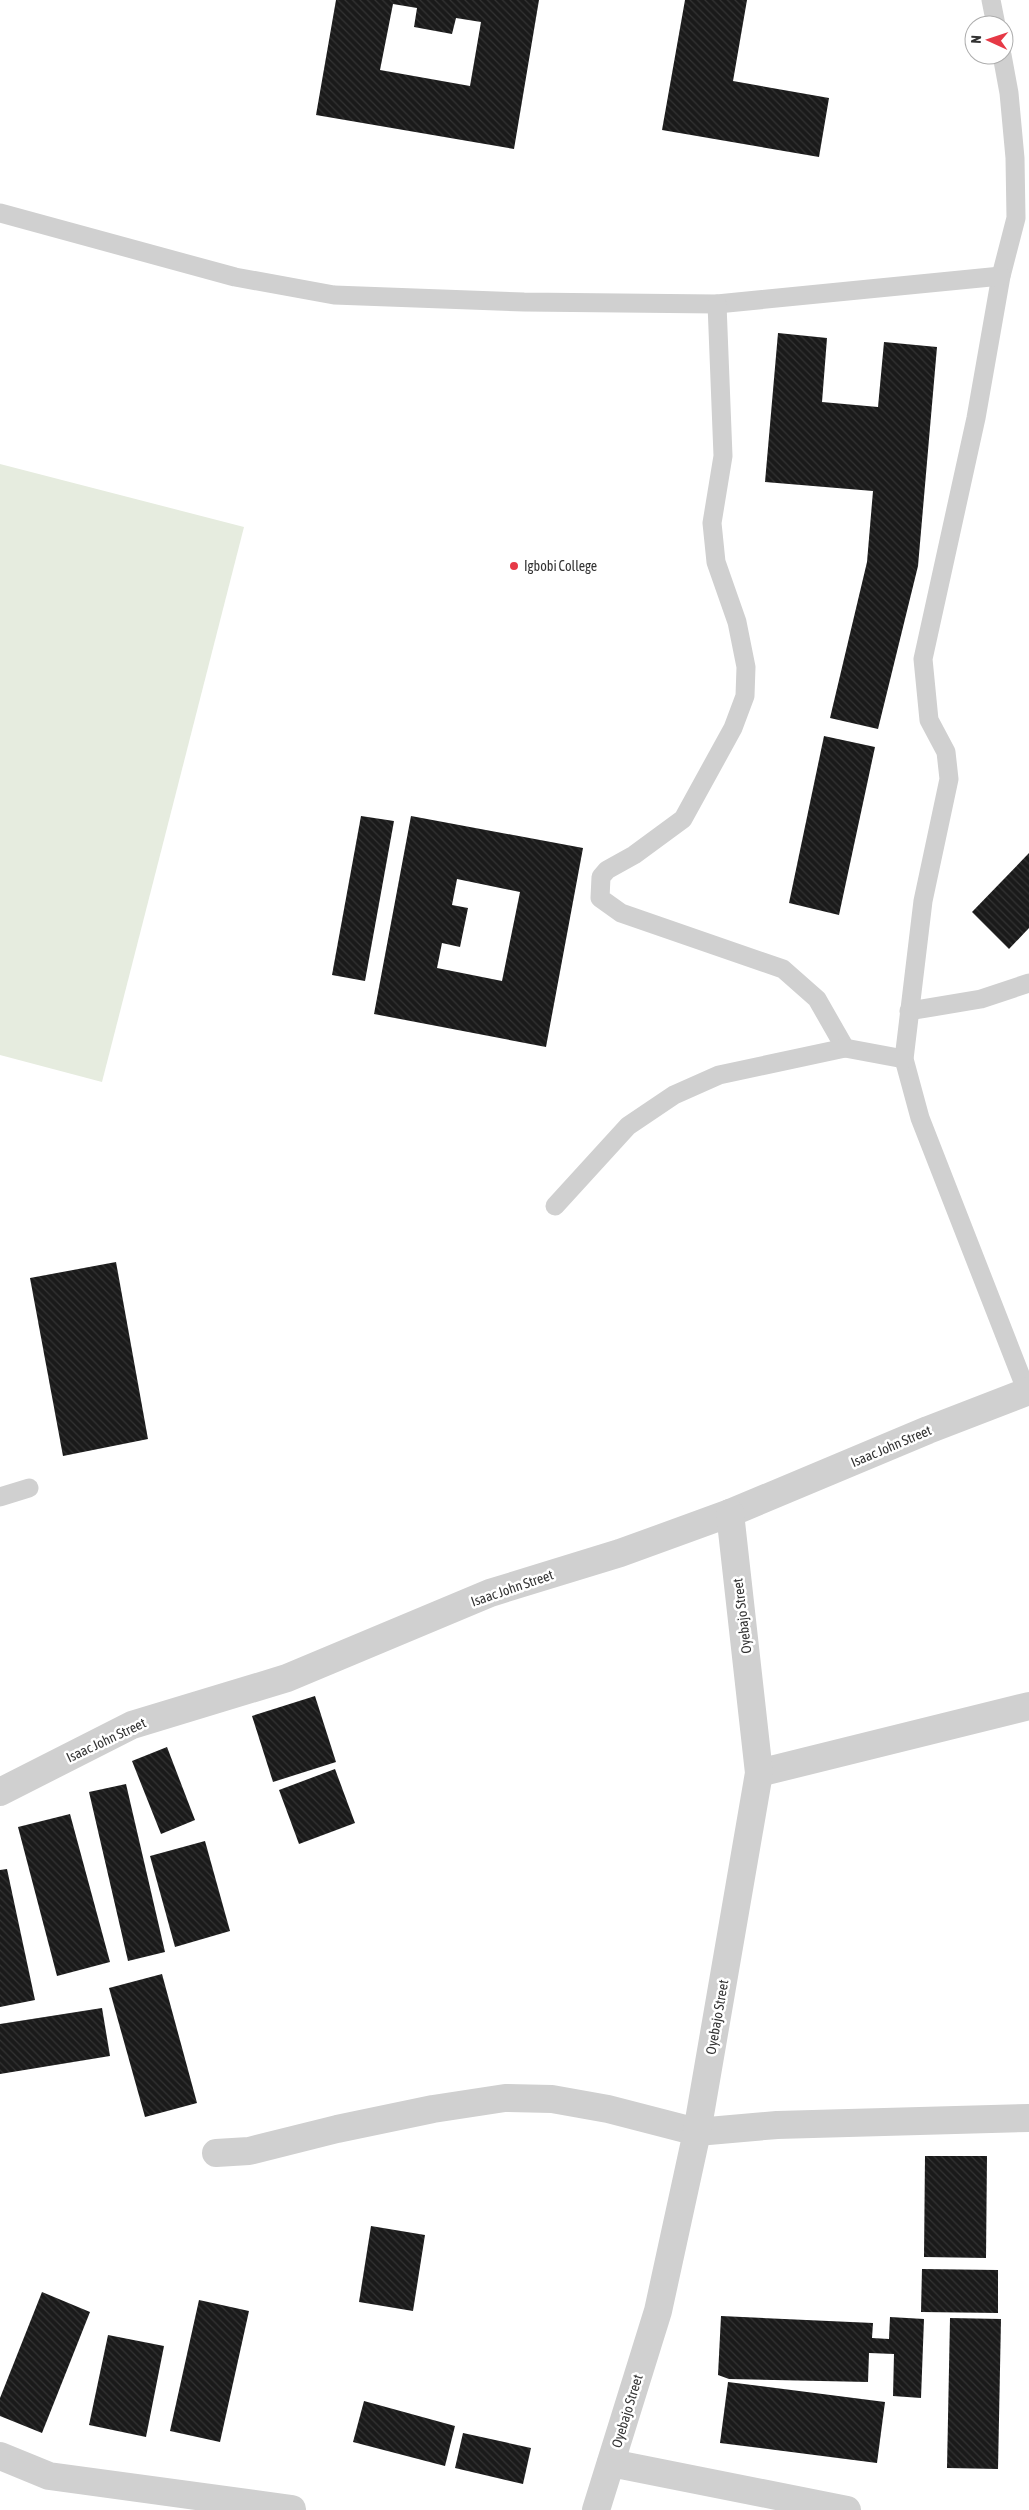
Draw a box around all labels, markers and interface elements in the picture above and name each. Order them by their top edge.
north arrow [964,15,1014,65]
text: N [968,35,984,44]
place label: Igbobi College [524,558,597,574]
marker: Igbobi College [508,560,520,572]
street label: Isaac John Street [848,1422,934,1470]
street label: Isaac John Street [469,1566,555,1610]
street label: Oyebajo Street [729,1577,755,1655]
street label: Isaac John Street [64,1715,148,1765]
street label: Oyebajo Street [703,1978,731,2056]
street label: Oyebajo Street [608,2372,646,2450]

